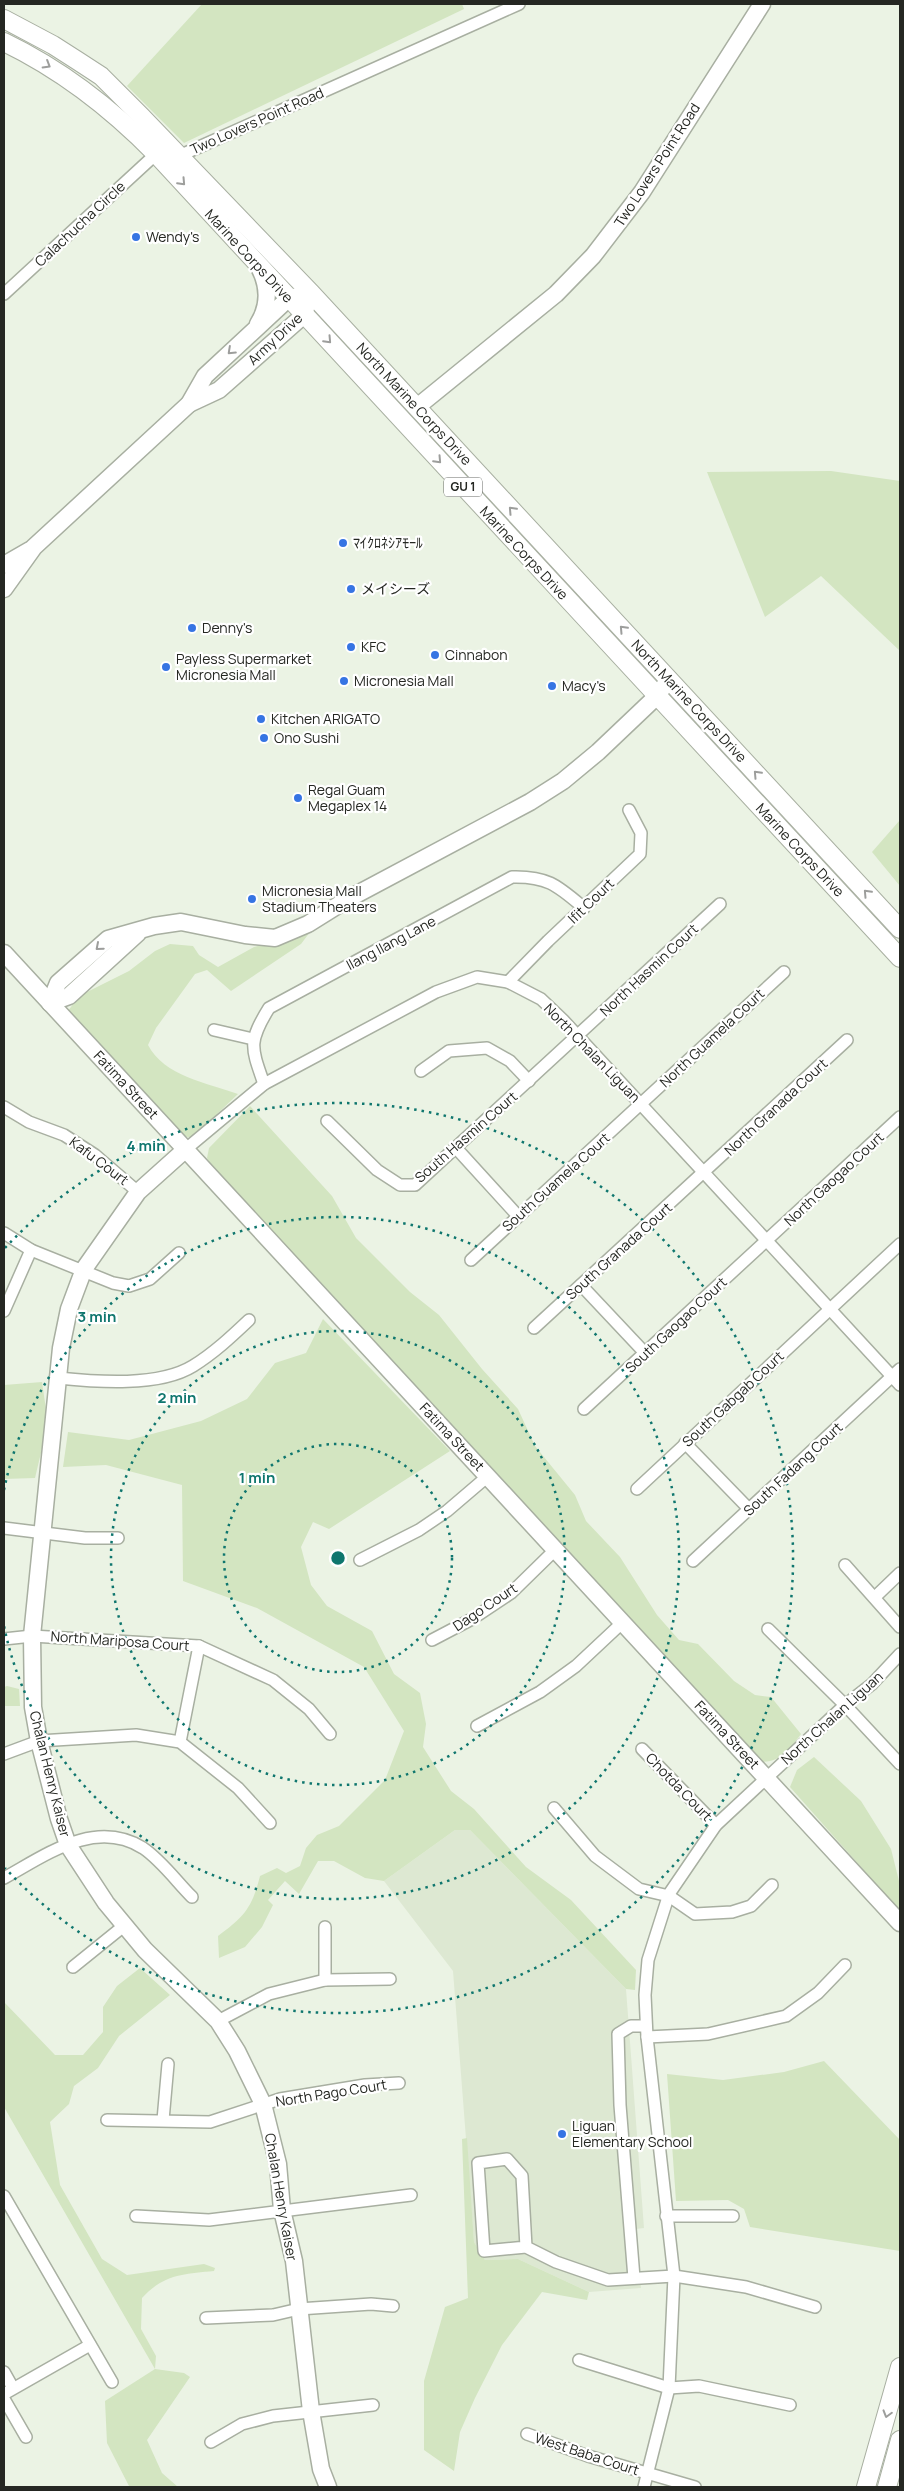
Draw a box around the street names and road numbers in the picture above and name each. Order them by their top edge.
street label: Two Lovers Point Road [187,83,326,159]
street label: Two Lovers Point Road [609,99,704,230]
street label: Calachucha Circle [30,177,129,270]
street label: Marine Corps Drive [201,205,298,307]
street label: Army Drive [243,308,306,369]
street label: North Marine Corps Drive [352,338,476,469]
road number: GU 1 [444,478,482,497]
street label: Marine Corps Drive [476,502,573,604]
street label: North Marine Corps Drive [627,635,751,766]
street label: Marine Corps Drive [752,799,849,901]
street label: Ifit Court [563,874,618,927]
street label: Ilang Ilang Lane [343,911,439,974]
street label: North Hasmin Court [595,919,702,1020]
street label: North Guamela Court [655,984,768,1091]
street label: North Chalan Liguan [540,999,645,1106]
street label: Fatima Street [90,1046,163,1123]
street label: North Granada Court [720,1054,832,1159]
street label: South Hasmin Court [410,1086,521,1186]
street label: North Gaogao Court [780,1127,888,1230]
street label: South Guamela Court [498,1128,614,1235]
street label: Kafu Court [66,1132,133,1189]
street label: South Granada Court [562,1198,676,1303]
street label: South Gaogao Court [621,1272,731,1377]
street label: South Gabgab Court [678,1346,788,1451]
street label: Fatima Street [416,1398,489,1475]
street label: South Fadang Court [739,1417,847,1520]
street label: Dago Court [449,1578,521,1635]
street label: North Mariposa Court [50,1626,191,1655]
street label: North Chalan Liguan [777,1667,887,1769]
street label: Fatima Street [691,1696,764,1773]
street label: Chalan Henry Kaiser [26,1709,75,1839]
street label: Chotda Court [642,1748,717,1825]
street label: North Pago Court [274,2074,388,2111]
street label: Chalan Henry Kaiser [261,2132,302,2262]
street label: West Baba Court [533,2428,642,2479]

